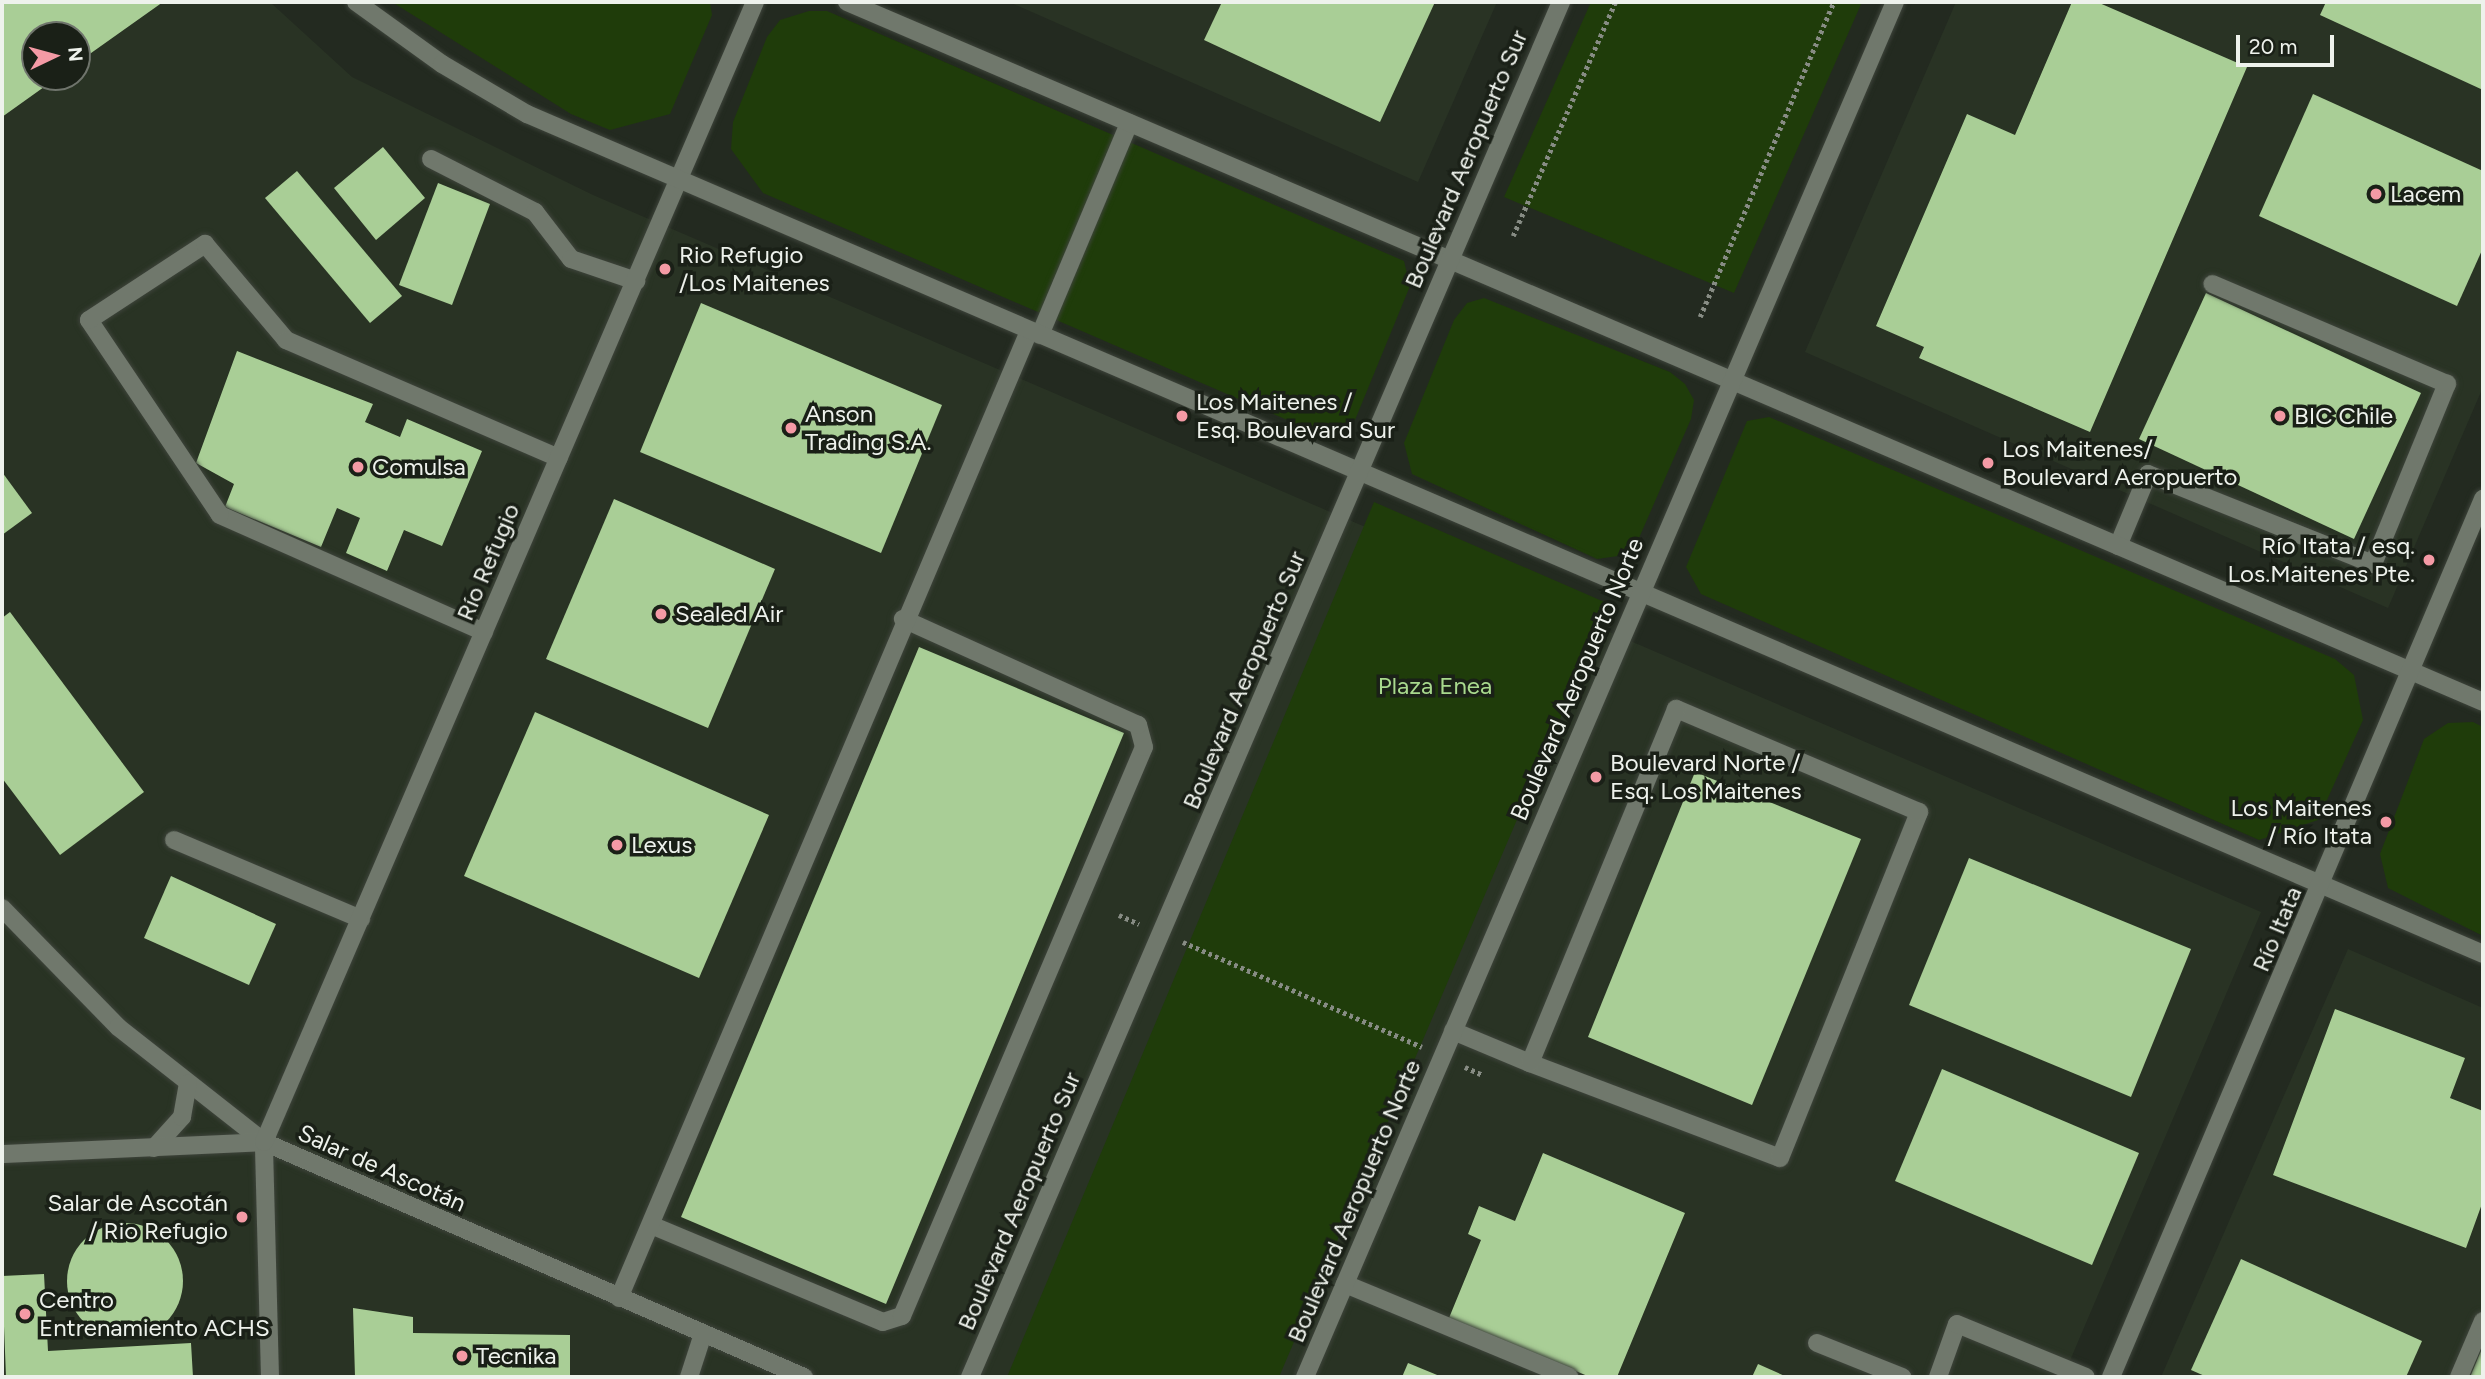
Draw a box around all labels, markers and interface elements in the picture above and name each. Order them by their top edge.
north arrow [21,21,91,91]
scale bar [2240,21,2338,65]
street label: Boulevard Aeropuerto Sur [1398,26,1534,292]
text: 20 m [2249,34,2297,59]
text: N [63,46,88,63]
place label: Lacem [2390,180,2461,208]
marker: Lacem [2368,186,2384,202]
place label: Rio Refugio /Los Maitenes [679,241,830,297]
marker: Rio Refugio /Los Maitenes [657,261,673,277]
place label: Los Maitenes / Esq. Boulevard Sur [1196,388,1395,444]
place label: Anson Trading S.A. [805,400,931,456]
place label: BIC Chile [2294,402,2393,430]
marker: Los Maitenes / Esq. Boulevard Sur [1174,408,1190,424]
marker: BIC Chile [2272,408,2288,424]
marker: Anson Trading S.A. [783,420,799,436]
place label: Los Maitenes/ Boulevard Aeropuerto [2002,435,2238,491]
place label: Comulsa [372,453,466,481]
marker: Los Maitenes/ Boulevard Aeropuerto [1980,455,1996,471]
marker: Comulsa [350,459,366,475]
street label: Río Refugio [450,499,526,625]
place label: Río Itata / esq. Los.Maitenes Pte. [2228,532,2415,588]
street label: Boulevard Aeropuerto Norte [1504,533,1650,825]
street label: Boulevard Aeropuerto Sur [1176,547,1312,813]
marker: Río Itata / esq. Los.Maitenes Pte. [2421,552,2437,568]
place label: Sealed Air [675,600,783,628]
marker: Sealed Air [653,606,669,622]
park label: Plaza Enea [1378,672,1492,700]
place label: Boulevard Norte / Esq. Los Maitenes [1610,749,1802,805]
marker: Boulevard Norte / Esq. Los Maitenes [1588,769,1604,785]
place label: Los Maitenes / Río Itata [2231,794,2372,850]
marker: Los Maitenes / Río Itata [2378,814,2394,830]
place label: Lexus [631,831,692,859]
marker: Lexus [609,837,625,853]
street label: Río Itata [2246,882,2308,976]
street label: Boulevard Aeropuerto Norte [1281,1055,1427,1347]
street label: Boulevard Aeropuerto Sur [951,1068,1087,1334]
street label: Salar de Ascotán [294,1118,470,1218]
place label: Salar de Ascotán / Rio Refugio [47,1189,228,1245]
marker: Salar de Ascotán / Rio Refugio [234,1209,250,1225]
place label: Centro Entrenamiento ACHS [39,1286,270,1342]
marker: Centro Entrenamiento ACHS [17,1306,33,1322]
place label: Tecnika [476,1342,556,1370]
marker: Tecnika [454,1348,470,1364]

